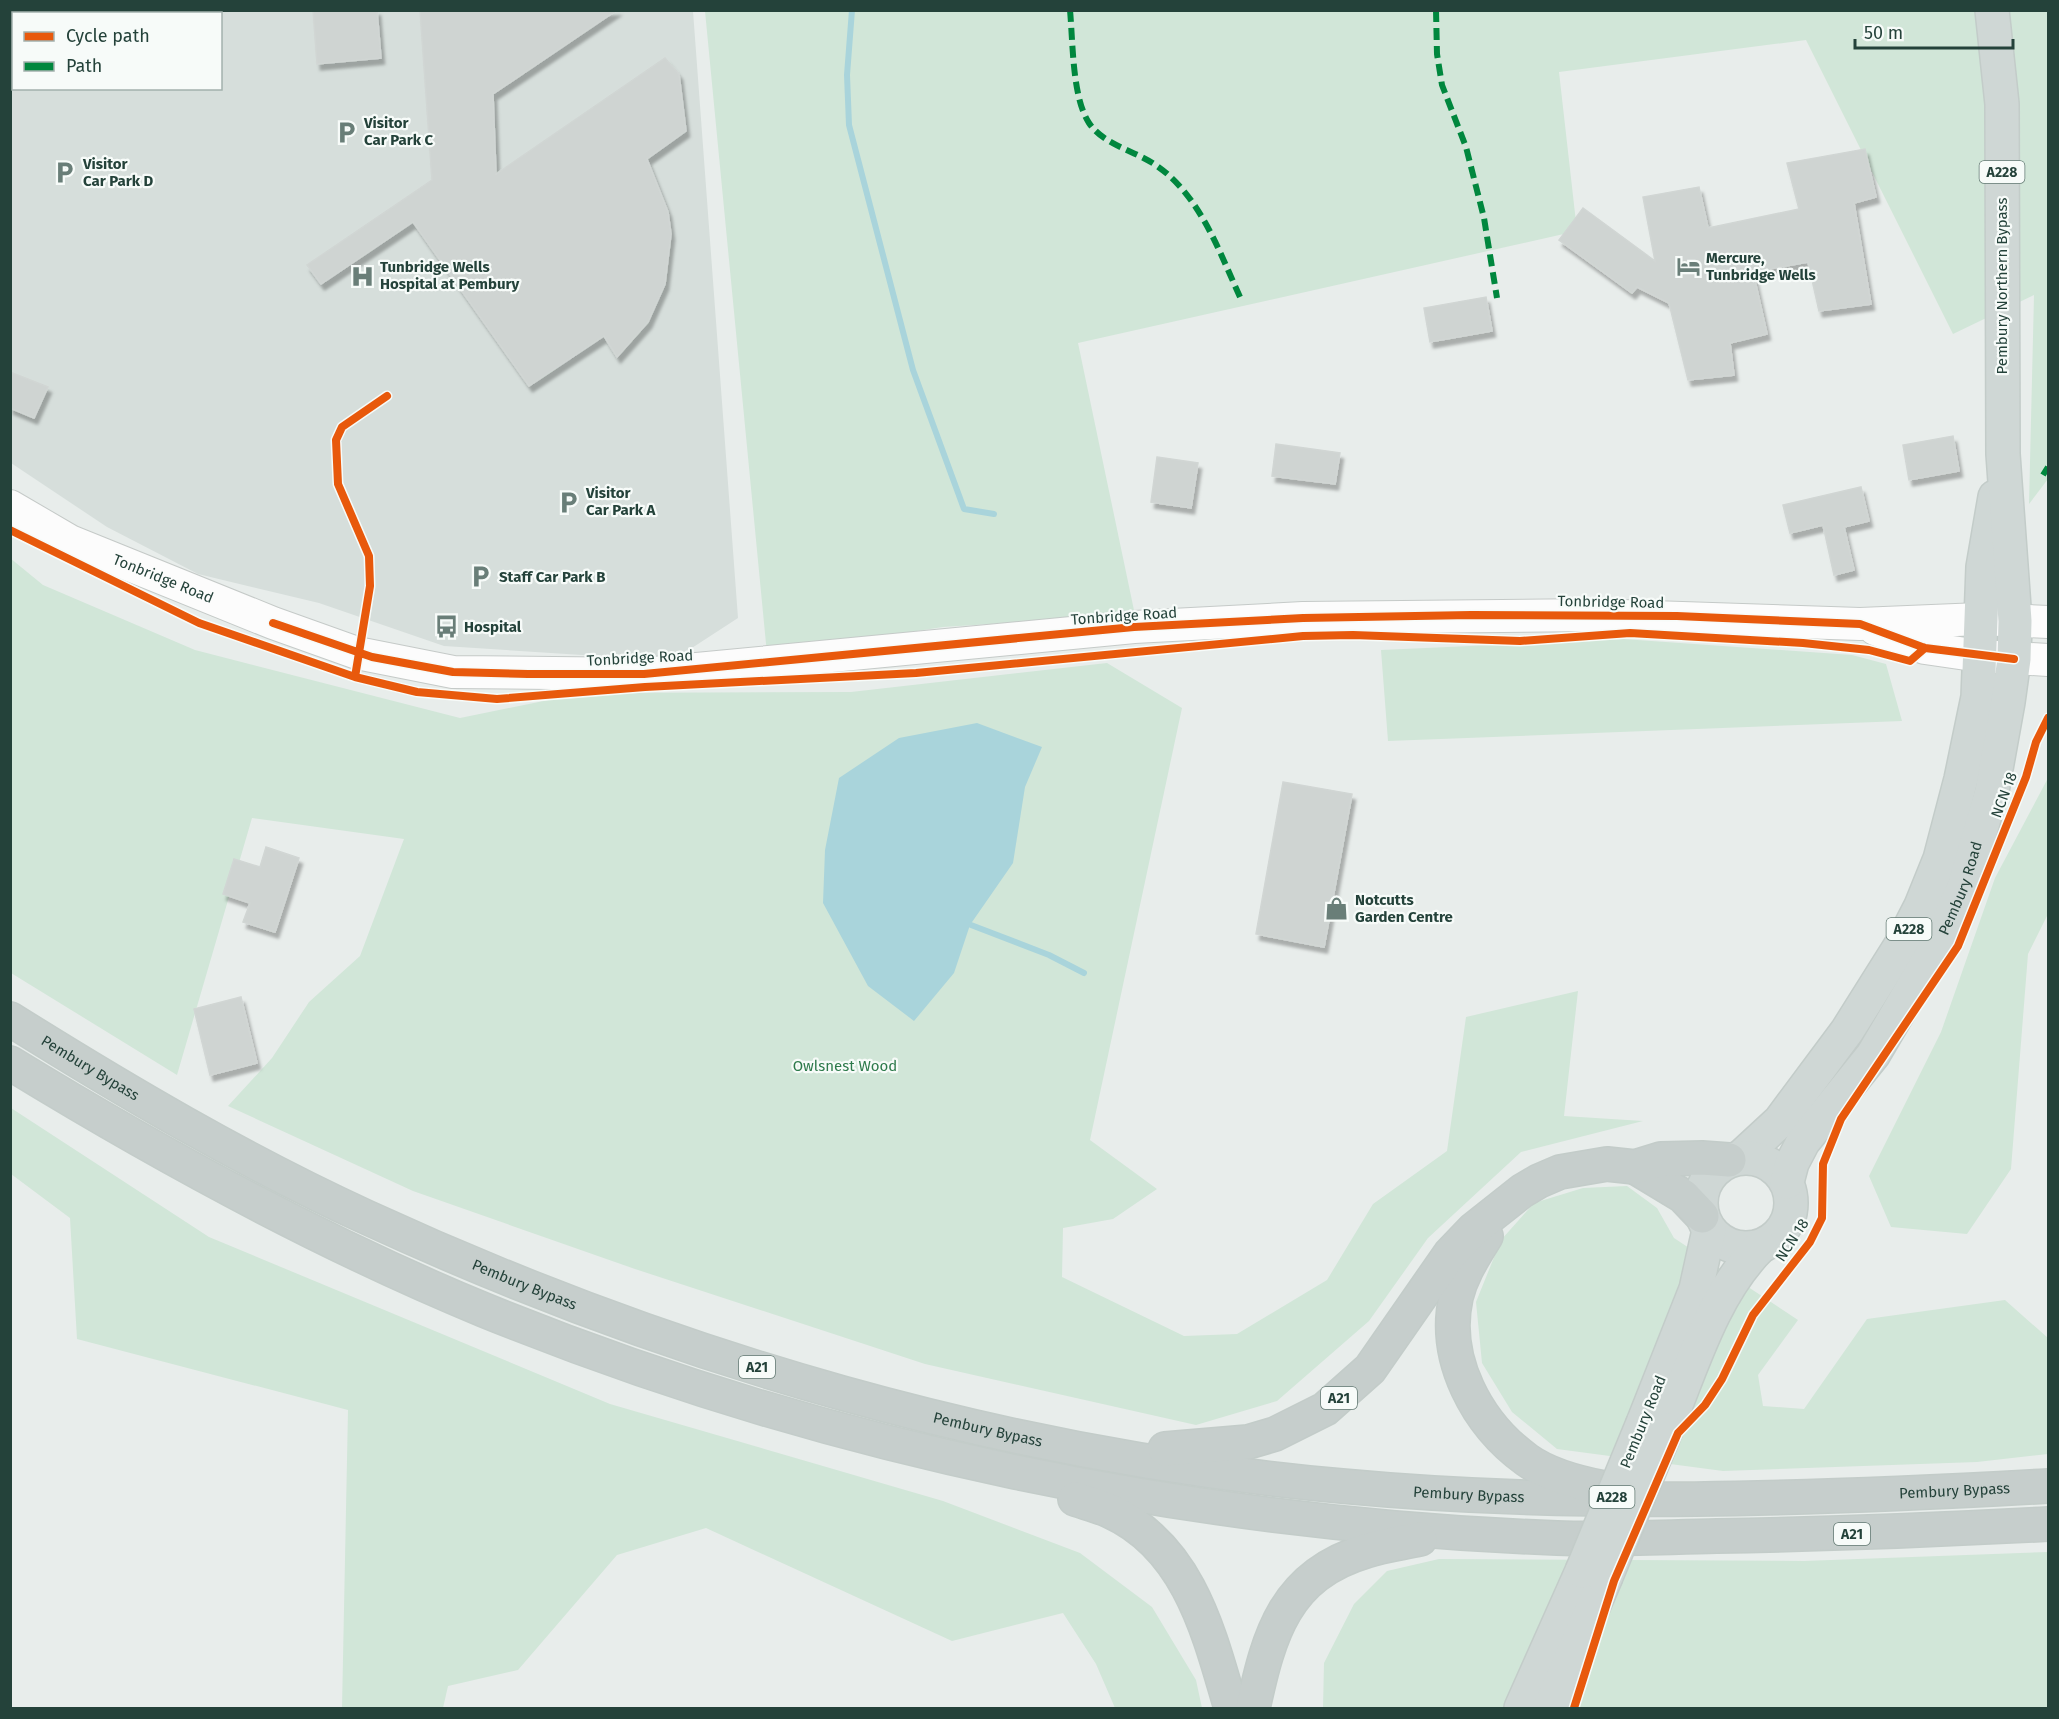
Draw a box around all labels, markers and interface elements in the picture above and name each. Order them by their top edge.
legend [12,12,222,90]
scale bar [1855,12,2012,50]
text: 50 m [1864,22,1903,44]
text: Cycle path [66,25,150,47]
text: Path [66,55,102,77]
place label: Visitor Car Park C [363,114,434,149]
parking icon: Visitor Car Park C [333,119,359,145]
place label: Visitor Car Park D [82,155,154,190]
parking icon: Visitor Car Park D [52,160,78,186]
road number: A228 [1980,161,2024,183]
street label: Pembury Northern Bypass [1993,198,2011,374]
place label: Mercure, Tunbridge Wells [1706,249,1816,284]
hotel icon: Mercure, Tunbridge Wells [1675,254,1701,280]
place label: Tunbridge Wells Hospital at Pembury [380,258,519,293]
hospital icon: Tunbridge Wells Hospital at Pembury [349,263,375,289]
place label: Visitor Car Park A [585,484,657,519]
parking icon: Visitor Car Park A [555,489,581,515]
street label: Tonbridge Road [110,550,216,607]
parking icon: Staff Car Park B [468,564,494,590]
place label: Staff Car Park B [499,568,605,586]
street label: Tonbridge Road [1558,592,1664,612]
street label: Tonbridge Road [1070,603,1178,629]
bus stop icon: Hospital [433,614,459,640]
place label: Hospital [464,618,522,636]
street label: Tonbridge Road [586,646,694,670]
street label: NCN 18 [1987,770,2021,820]
street label: Pembury Road [1935,839,1986,938]
place label: Notcutts Garden Centre [1355,891,1453,926]
shop icon: Notcutts Garden Centre [1324,896,1350,922]
road number: A228 [1886,918,1932,940]
street label: Pembury Bypass [38,1032,142,1104]
park label: Owlsnest Wood [793,1057,897,1075]
street label: NCN 18 [1771,1215,1813,1265]
street label: Pembury Bypass [469,1256,579,1314]
road number: A21 [739,1356,775,1378]
street label: Pembury Road [1616,1373,1670,1471]
road number: A21 [1321,1387,1357,1409]
street label: Pembury Bypass [931,1408,1044,1450]
street label: Pembury Bypass [1899,1479,2011,1502]
street label: Pembury Bypass [1413,1483,1525,1506]
road number: A228 [1590,1486,1634,1508]
road number: A21 [1834,1523,1870,1545]

